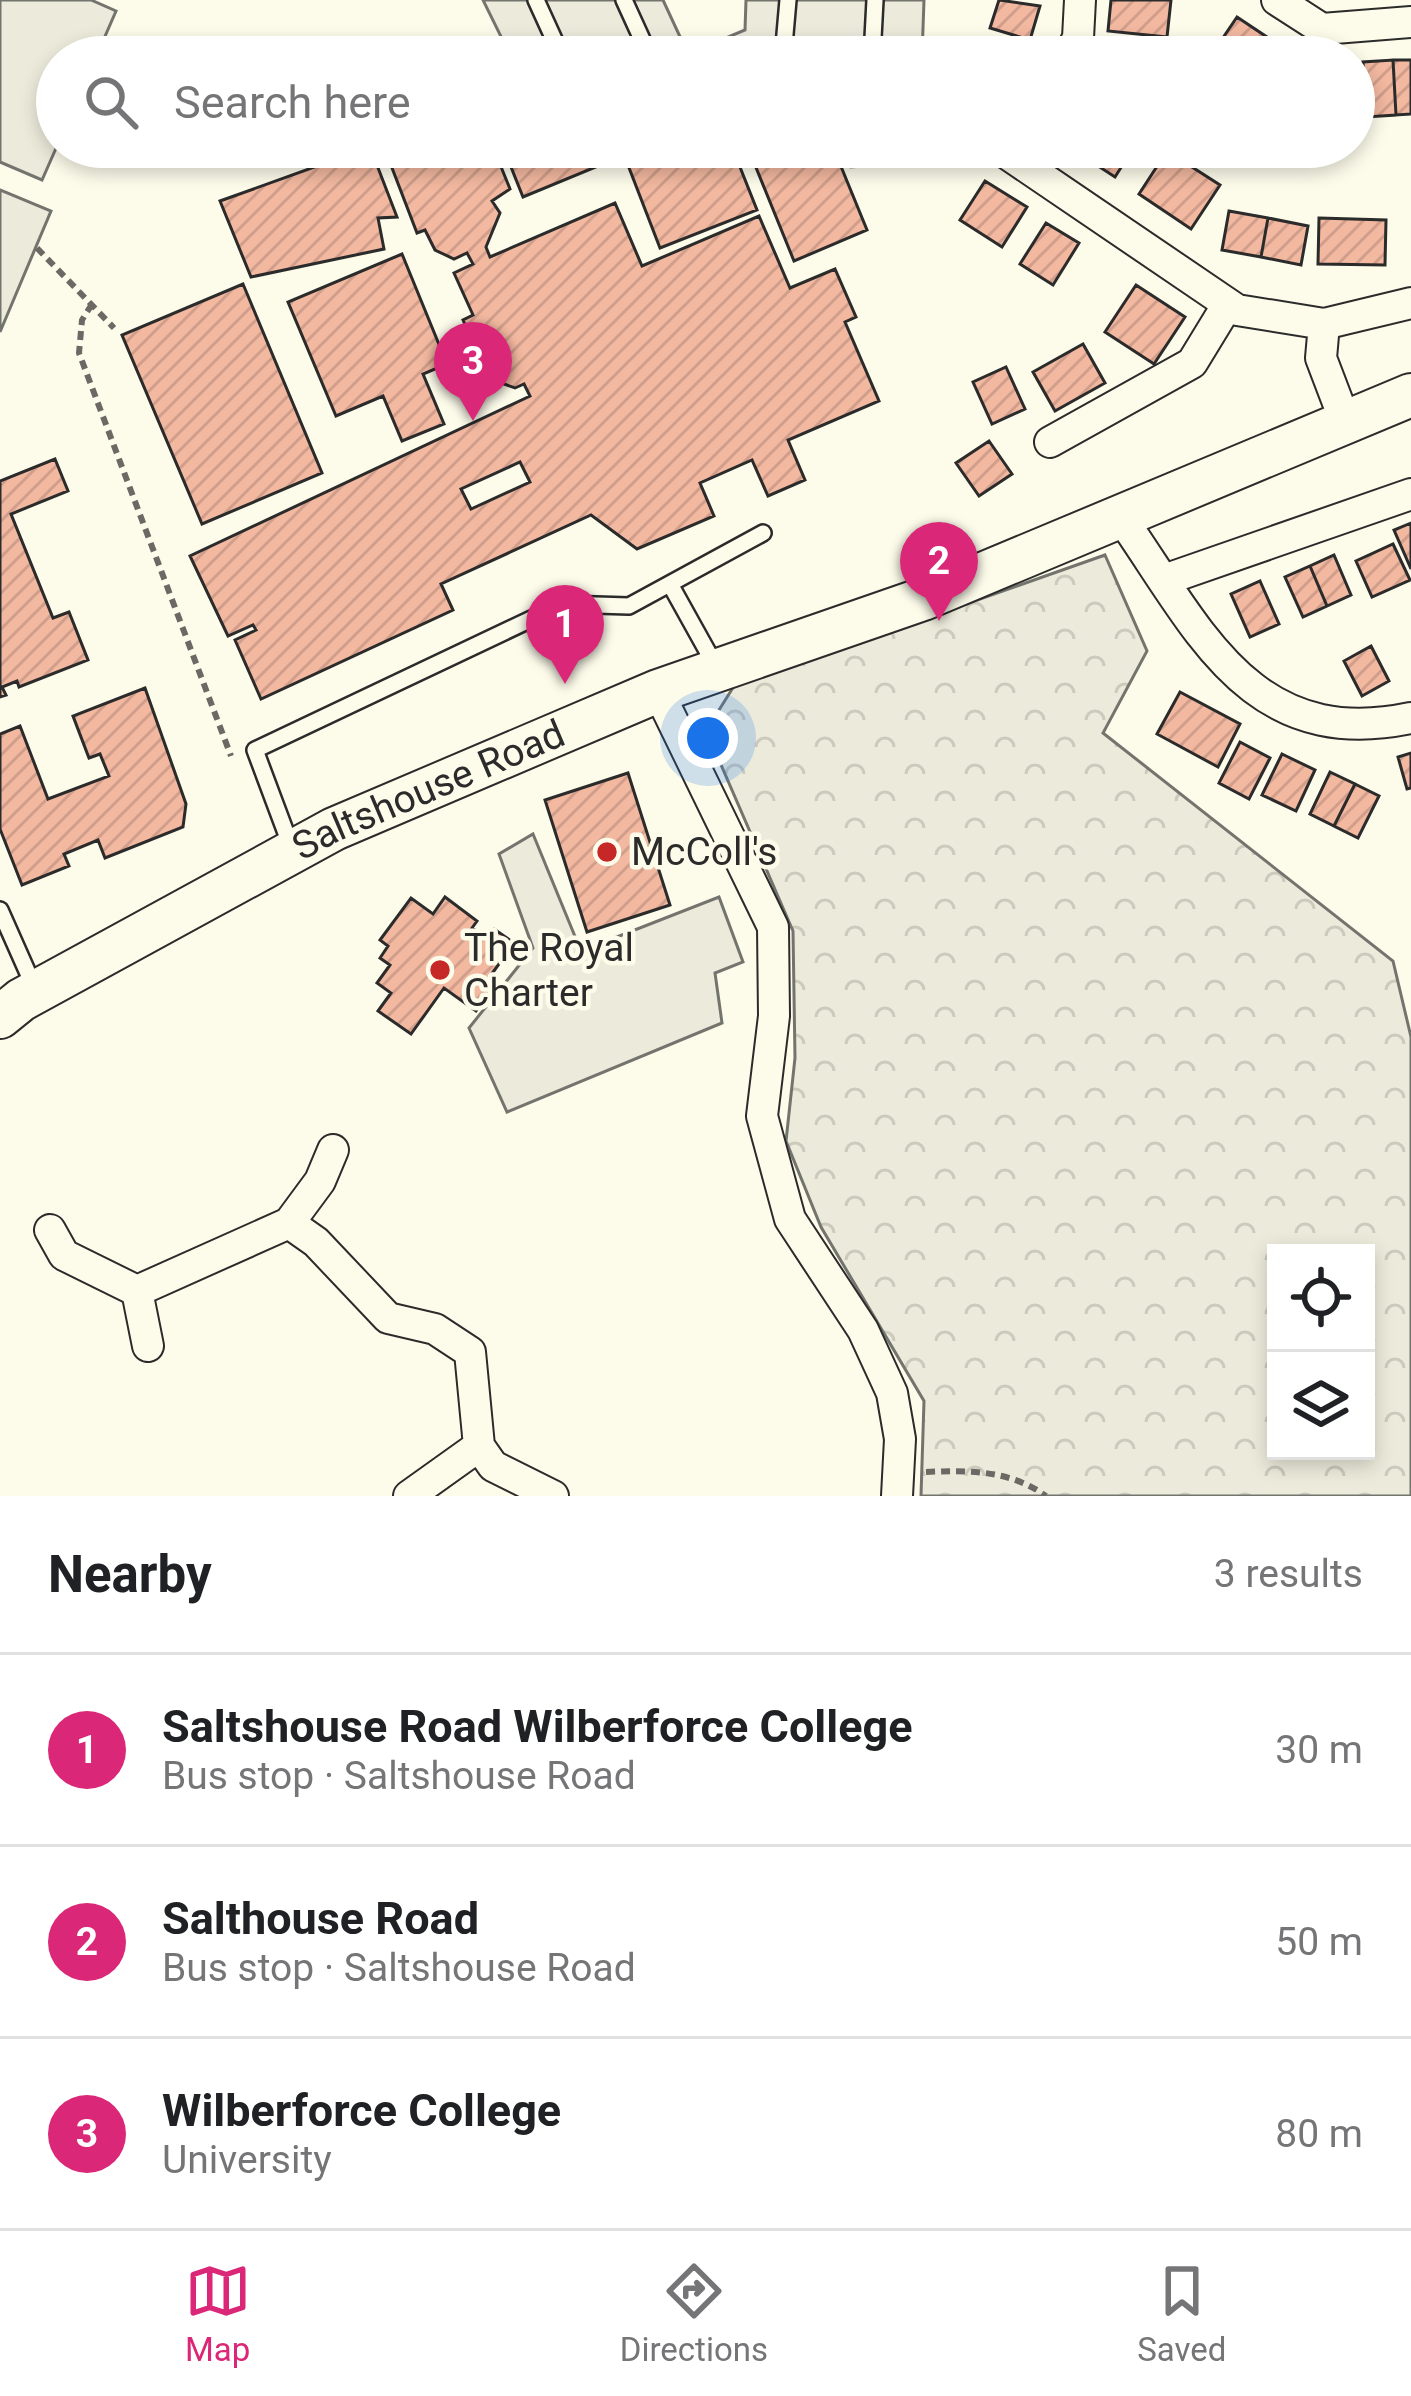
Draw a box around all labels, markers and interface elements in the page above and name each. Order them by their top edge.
search box [36,36,1375,168]
icon: search [78,69,144,135]
text: Search here [174,76,411,129]
pin: 3 [434,322,512,421]
pin: 2 [900,522,978,621]
pin: 1 [526,585,604,684]
your location [678,708,738,768]
street label: Saltshouse Road [285,711,571,870]
place label: McColl's [631,829,777,875]
marker: McColl's [594,839,620,865]
place label: The Royal Charter [464,925,634,1016]
marker: The Royal Charter [427,957,453,983]
map controls [1267,1244,1375,1460]
button: locate [1267,1244,1375,1352]
button: layers [1267,1352,1375,1460]
text: Nearby [48,1545,212,1604]
text: 3 results [1214,1551,1363,1597]
text: Saltshouse Road Wilberforce College [162,1700,912,1753]
text: 1 [76,1727,98,1773]
text: 30 m [1275,1727,1363,1773]
text: Bus stop · Saltshouse Road [162,1753,636,1799]
text: Salthouse Road [162,1892,479,1945]
text: 2 [76,1919,98,1965]
text: 50 m [1275,1919,1363,1965]
text: Bus stop · Saltshouse Road [162,1945,636,1991]
text: Wilberforce College [162,2084,561,2137]
text: 3 [76,2111,98,2157]
text: 80 m [1275,2111,1363,2157]
text: University [162,2137,332,2183]
tab: Map [185,2258,251,2369]
tab: Directions [620,2258,768,2369]
tab: Saved [1137,2258,1226,2369]

